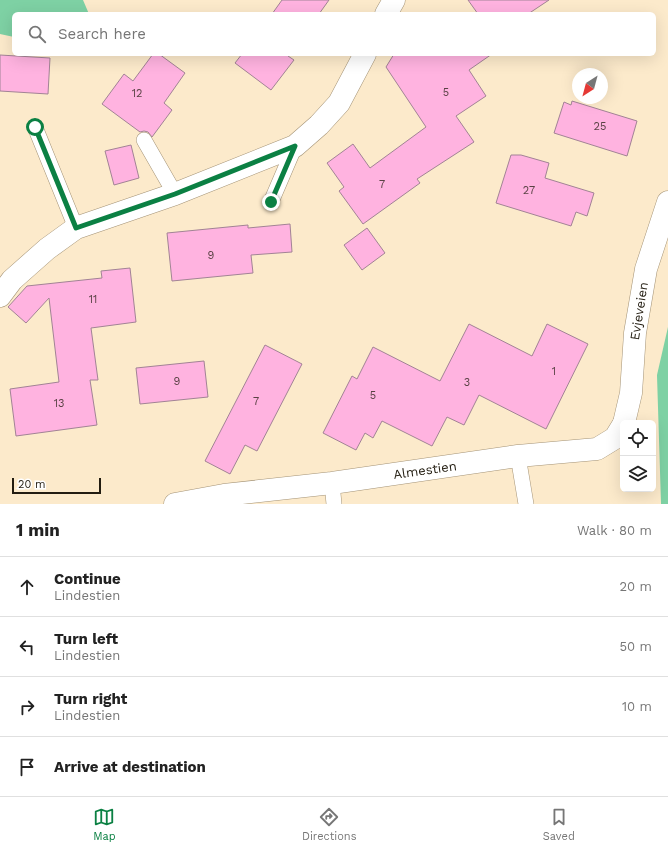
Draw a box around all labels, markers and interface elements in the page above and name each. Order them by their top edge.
search box [12,12,656,56]
icon: search [26,23,48,45]
text: Search here [58,25,146,43]
north arrow [572,68,608,104]
house number: 5 [443,86,449,99]
house number: 12 [132,87,142,100]
route start [26,118,44,136]
house number: 25 [594,120,606,133]
house number: 7 [379,178,385,191]
house number: 27 [523,184,535,197]
route end [262,193,280,211]
house number: 9 [208,249,215,262]
street label: Evjeveien [627,281,651,341]
house number: 11 [89,293,97,306]
house number: 1 [552,365,556,378]
house number: 9 [174,375,181,388]
house number: 3 [464,376,470,389]
house number: 5 [370,389,376,402]
house number: 7 [253,395,259,408]
house number: 13 [54,397,64,410]
map controls [620,420,656,492]
button: locate [620,420,656,456]
button: layers [620,456,656,492]
street label: Almestien [392,458,458,482]
scale bar [12,476,101,495]
text: 20 m [18,478,46,491]
text: 1 min [16,520,60,540]
text: Walk · 80 m [577,523,652,538]
text: Continue [54,570,121,588]
icon: ahead [16,576,38,598]
text: 20 m [620,579,652,594]
text: Lindestien [54,588,120,603]
text: Turn left [54,630,118,648]
icon: left [16,636,38,658]
text: 50 m [620,639,652,654]
text: Lindestien [54,648,120,663]
text: Turn right [54,690,127,708]
icon: right [16,696,38,718]
text: 10 m [622,699,652,714]
text: Lindestien [54,708,120,723]
icon: arrive [16,756,38,778]
text: Arrive at destination [54,758,206,776]
tab: Map [93,806,116,843]
tab: Directions [302,806,356,843]
tab: Saved [543,806,575,843]

